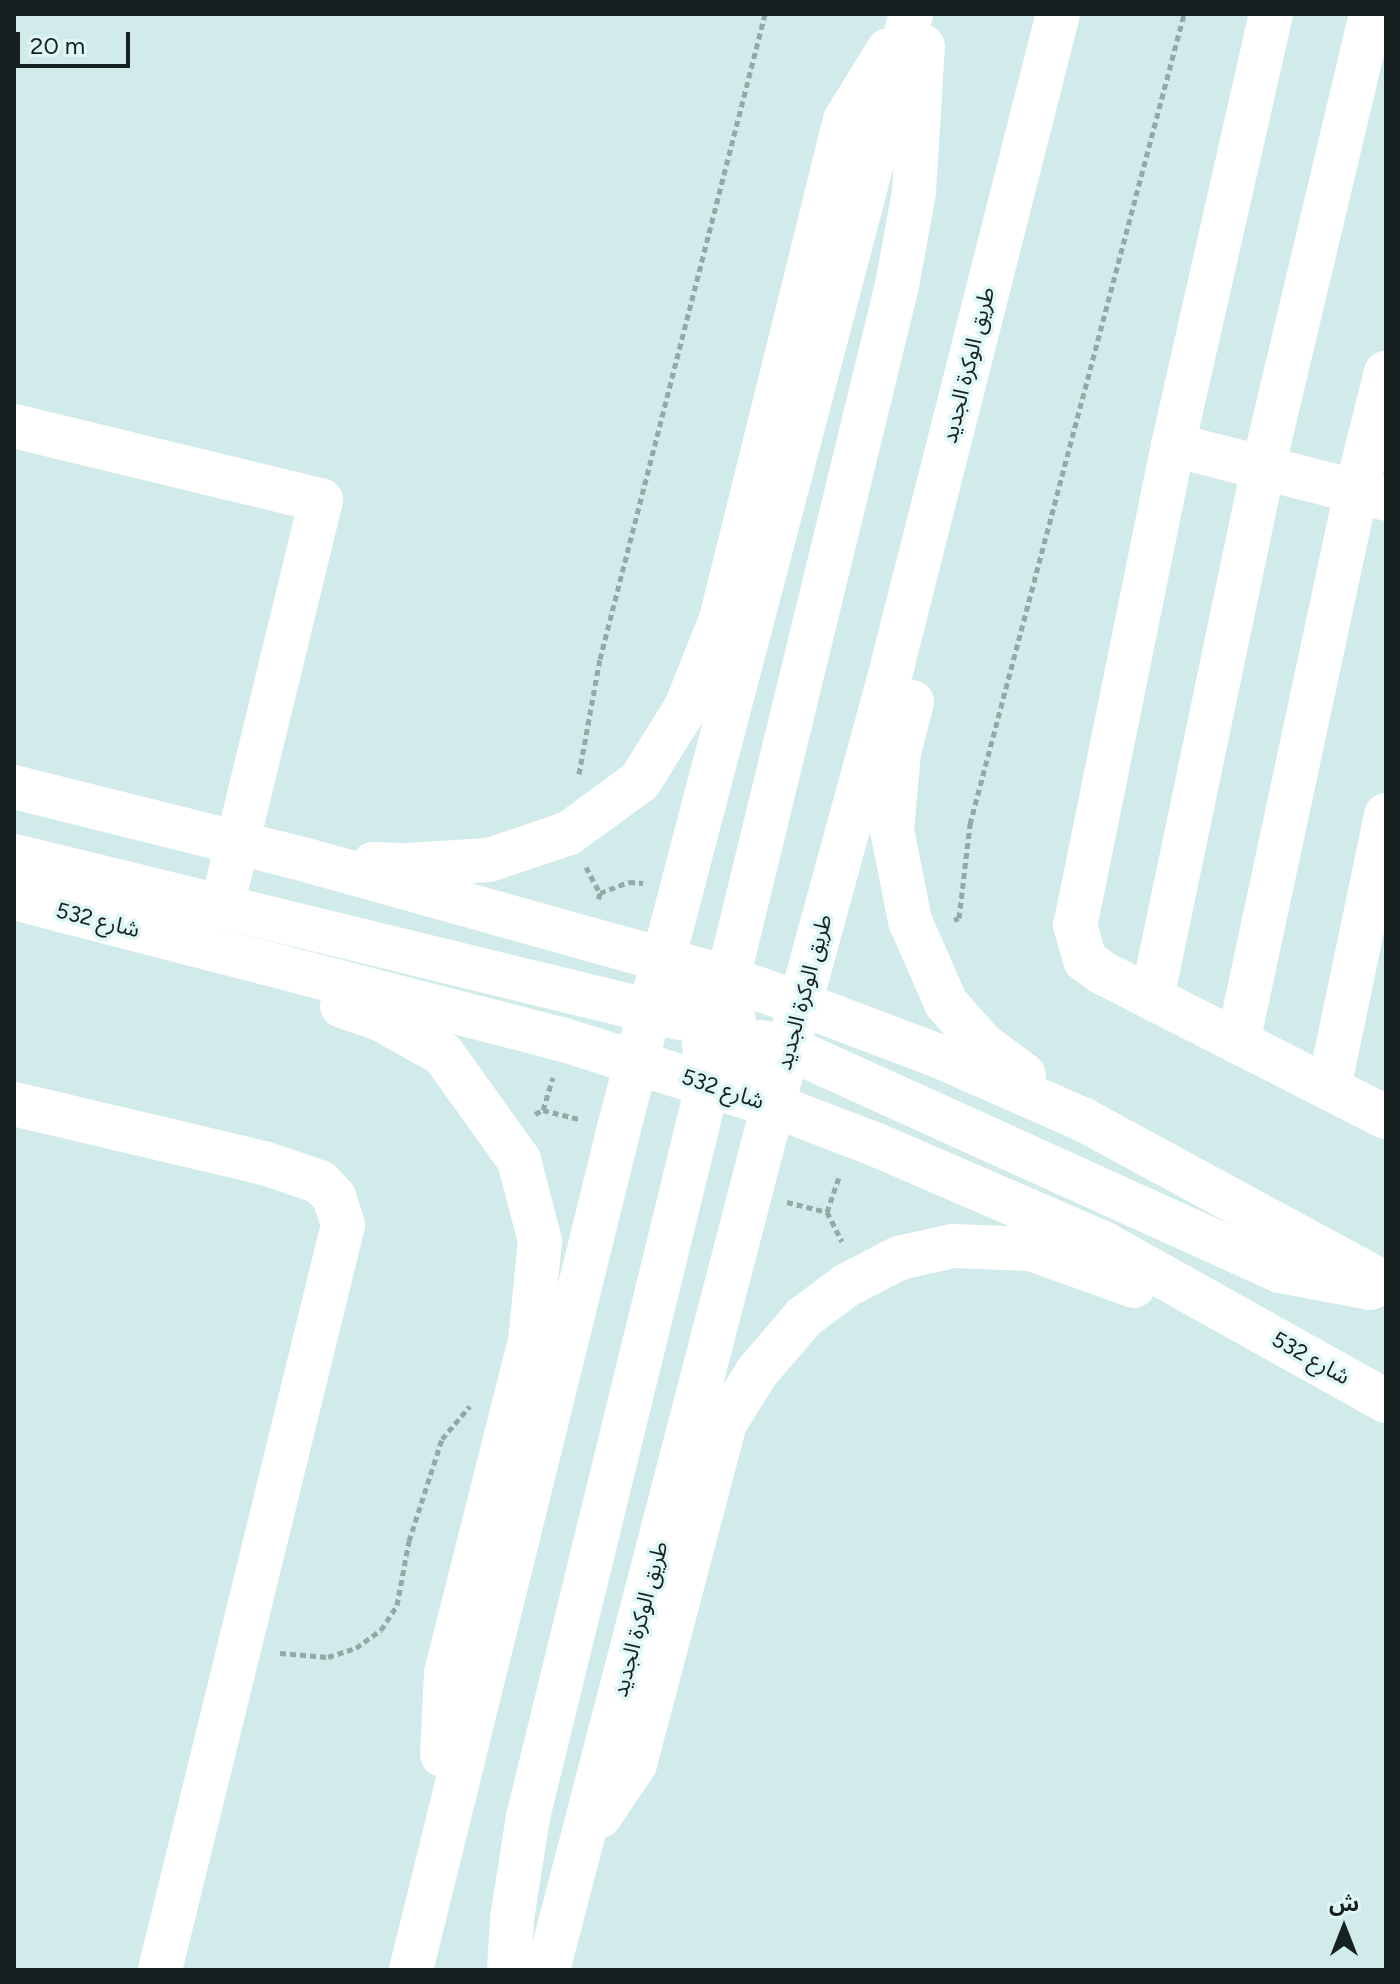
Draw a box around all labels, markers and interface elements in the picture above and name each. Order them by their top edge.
scale bar [20,16,134,66]
text: 20 m [30,31,85,60]
street label: طريق الوكرة الجديد [936,284,1000,446]
street label: شارع 532 [53,897,143,943]
street label: طريق الوكرة الجديد [771,911,837,1073]
street label: شارع 532 [678,1063,768,1115]
street label: شارع 532 [1267,1326,1355,1390]
street label: طريق الوكرة الجديد [607,1538,673,1700]
north arrow [1304,1888,1384,1968]
text: ش [1329,1890,1359,1917]

